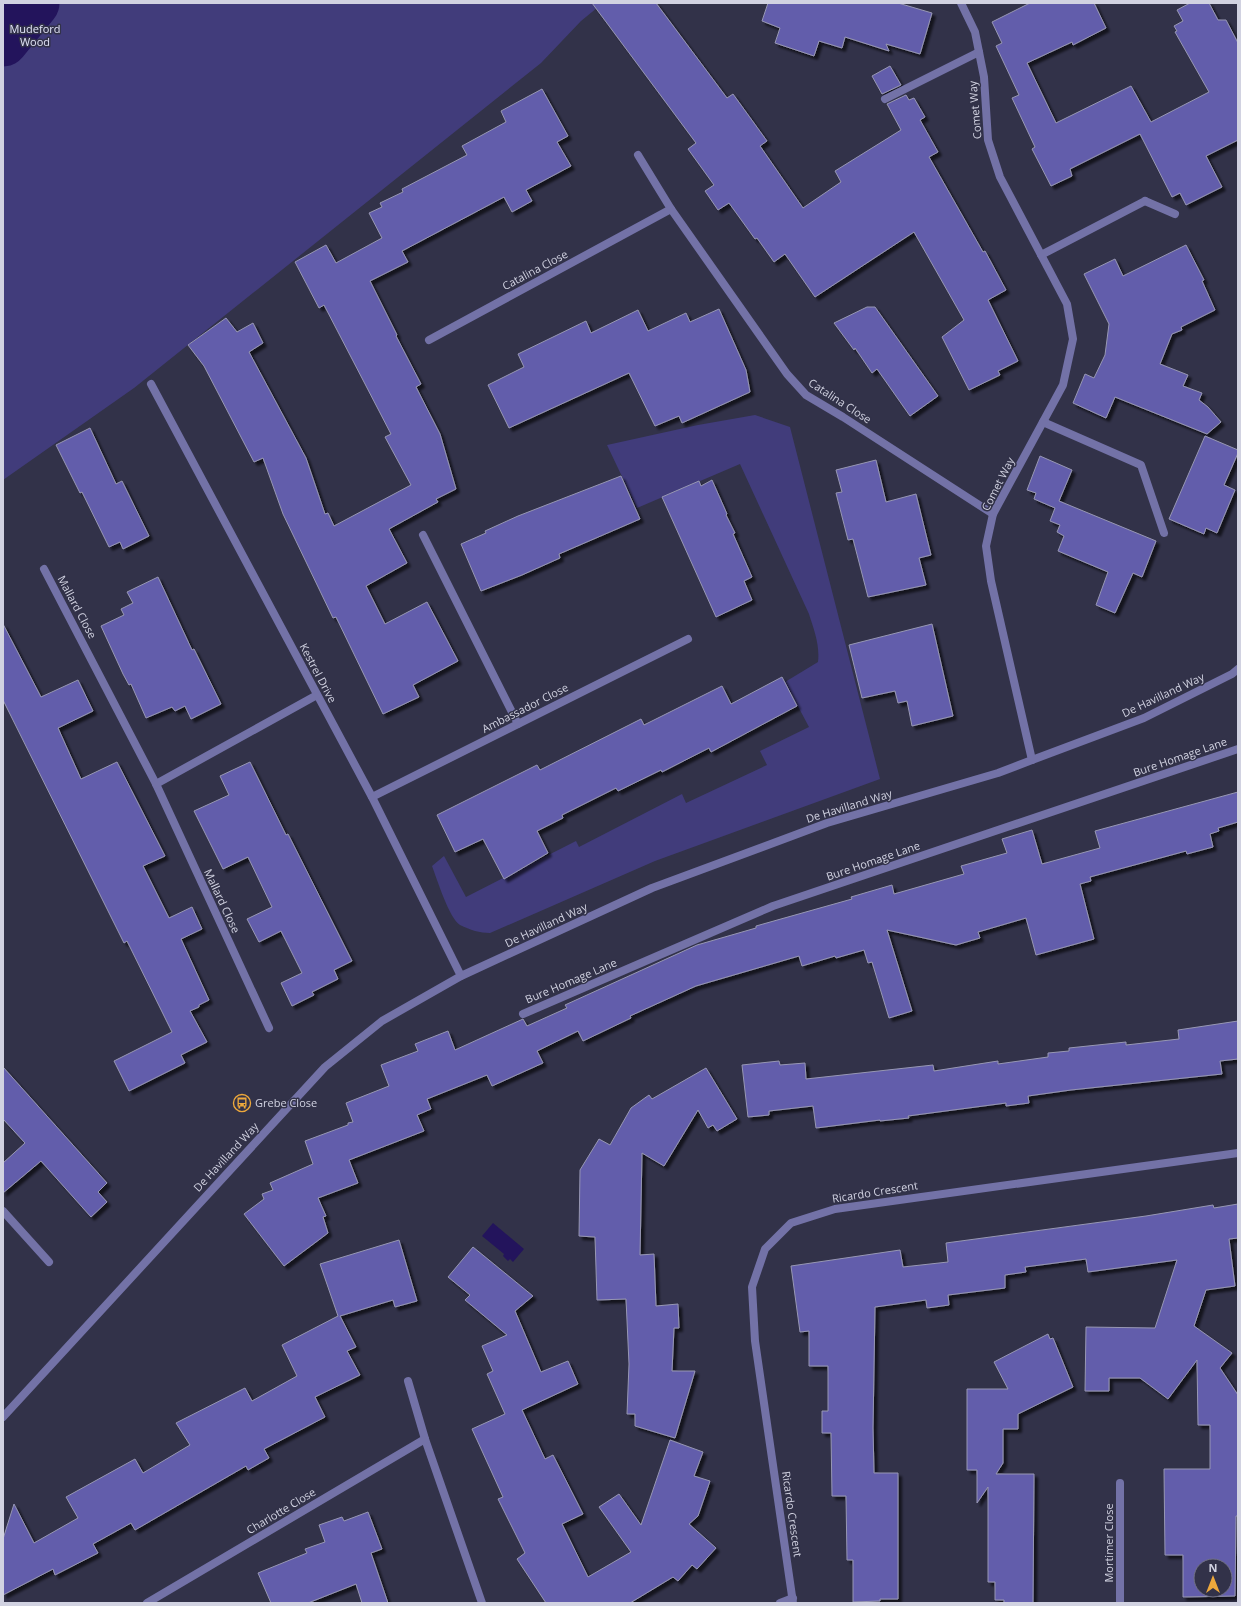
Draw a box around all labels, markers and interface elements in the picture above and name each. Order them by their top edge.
park label: Mudeford Wood [9,21,61,49]
street label: Comet Way [964,80,985,140]
street label: Catalina Close [499,246,570,293]
street label: Catalina Close [806,375,875,427]
street label: Comet Way [978,454,1018,513]
street label: Mallard Close [55,573,100,641]
street label: Kestrel Drive [296,640,340,705]
street label: De Havilland Way [1119,669,1207,720]
street label: Ambassador Close [479,679,571,736]
street label: Bure Homage Lane [1131,733,1229,780]
street label: De Havilland Way [804,785,894,826]
street label: Bure Homage Lane [824,837,922,884]
street label: Mallard Close [201,866,244,935]
street label: De Havilland Way [502,899,590,950]
street label: Bure Homage Lane [523,954,619,1007]
bus stop icon: Grebe Close [232,1093,252,1113]
place label: Grebe Close [255,1095,317,1110]
street label: De Havilland Way [190,1119,262,1194]
street label: Ricardo Crescent [831,1177,919,1206]
street label: Ricardo Crescent [779,1470,806,1558]
street label: Charlotte Close [243,1484,318,1537]
street label: Mortimer Close [1101,1503,1116,1583]
north arrow [1193,1558,1233,1598]
text: N [1209,1560,1217,1575]

